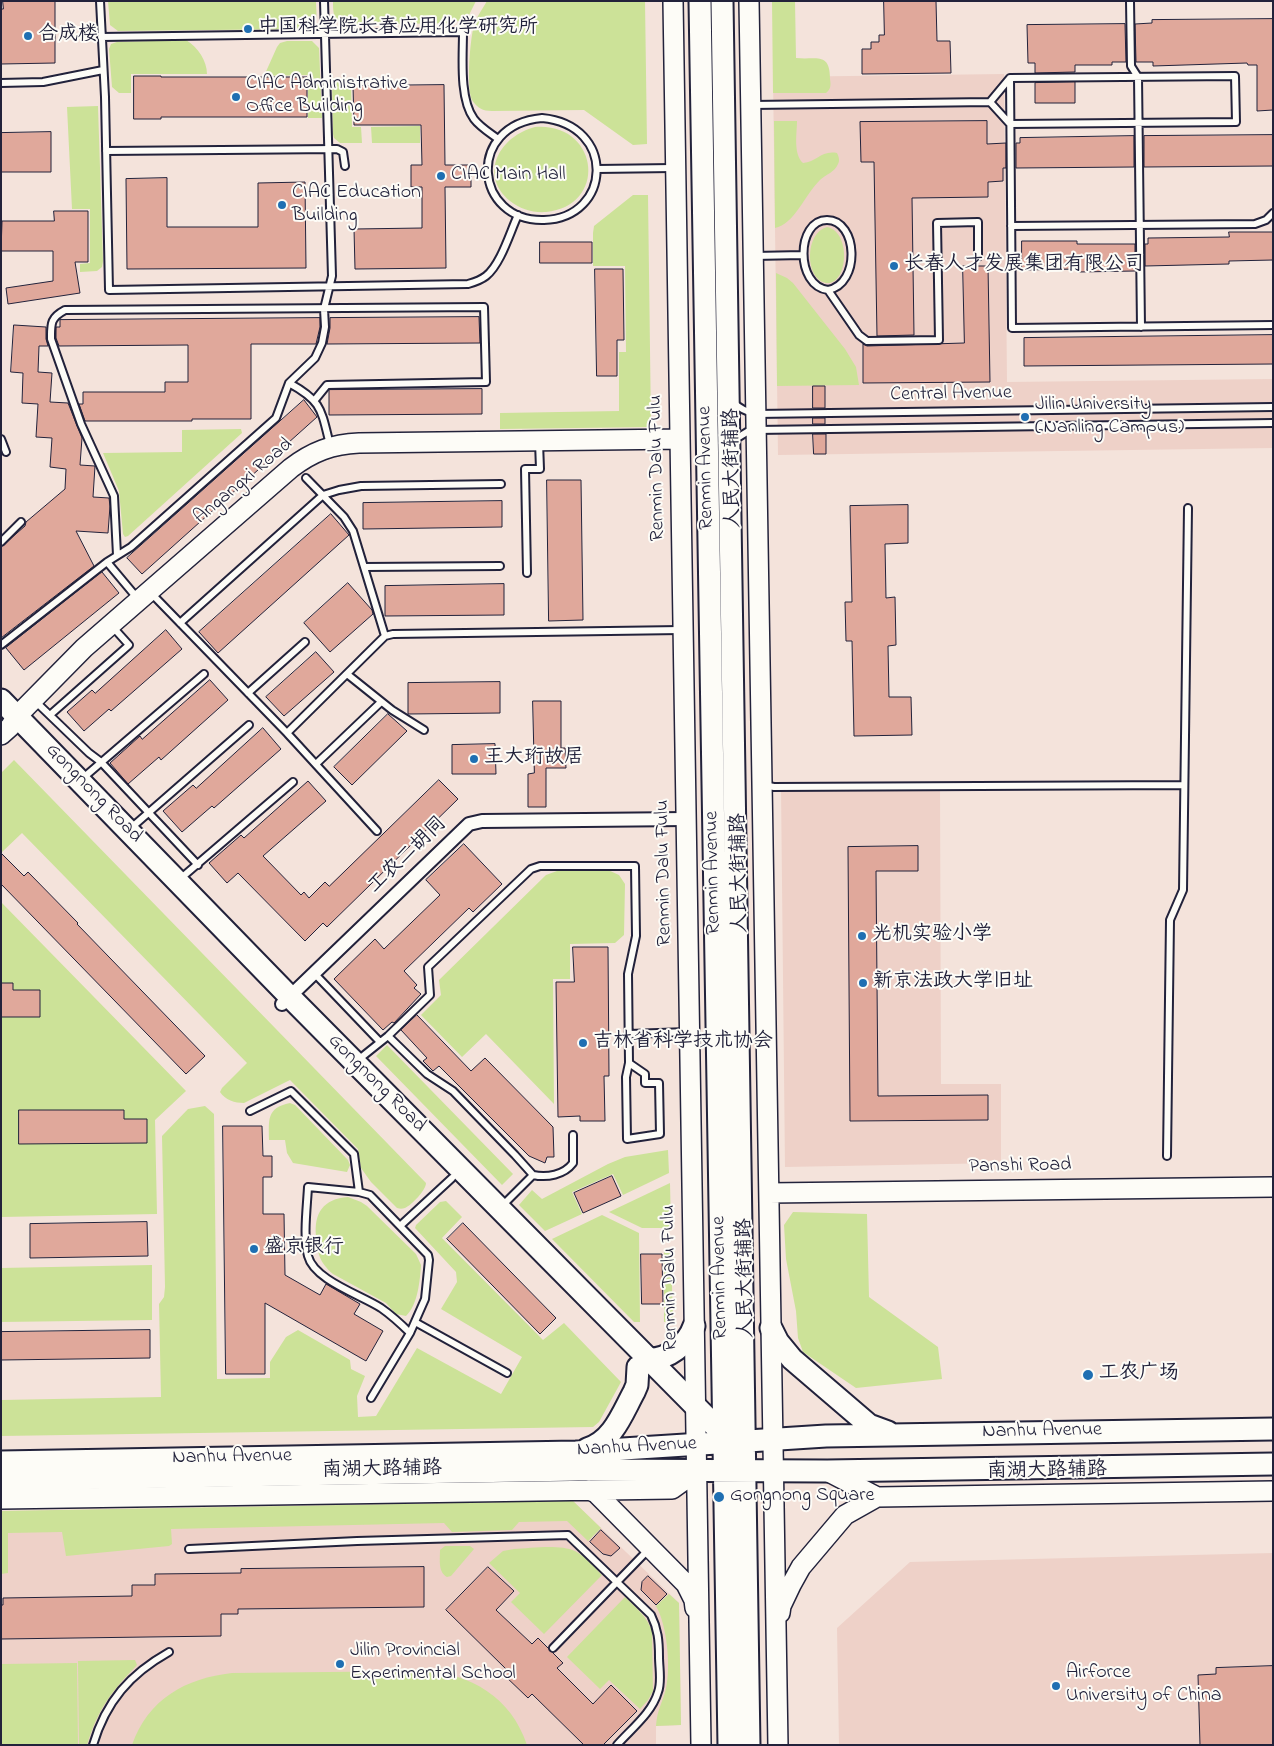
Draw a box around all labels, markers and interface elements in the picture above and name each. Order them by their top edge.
place label: 中国科学院长春应用化学研究所 [258,17,538,41]
marker: 中国科学院长春应用化学研究所 [242,23,254,35]
place label: 合成楼 [38,24,98,48]
marker: 合成楼 [22,30,34,42]
place label: CIAC Administrative Office Building [246,73,408,120]
marker: CIAC Administrative Office Building [230,91,242,103]
place label: CIAC Main Hall [451,164,566,188]
marker: CIAC Main Hall [435,170,447,182]
place label: CIAC Education Building [292,182,421,229]
marker: CIAC Education Building [276,199,288,211]
place label: 长春人才发展集团有限公司 [904,254,1144,278]
marker: 长春人才发展集团有限公司 [888,260,900,272]
street label: Central Avenue [890,382,1012,408]
street label: Renmin Dalu Fulu [645,394,671,542]
place label: Jilin University (Nanling Campus) [1035,394,1184,441]
street label: Renmin Avenue [694,406,720,530]
street label: 人民大街辅路 [721,408,747,528]
marker: Jilin University (Nanling Campus) [1019,411,1031,423]
street label: Angangxi Road [190,434,298,530]
street label: Gongnong Road [39,739,147,849]
place label: 王大珩故居 [484,747,584,771]
marker: 王大珩故居 [468,753,480,765]
street label: Renmin Dalu Fulu [652,799,678,947]
street label: Renmin Avenue [701,811,727,935]
street label: 工农二胡同 [364,813,452,899]
street label: 人民大街辅路 [728,813,754,933]
place label: 光机实验小学 [872,924,992,948]
marker: 光机实验小学 [856,930,868,942]
place label: 新京法政大学旧址 [873,971,1033,995]
marker: 新京法政大学旧址 [857,977,869,989]
street label: Gongnong Road [322,1030,430,1138]
place label: 吉林省科学技术协会 [593,1031,773,1055]
marker: 吉林省科学技术协会 [577,1037,589,1049]
street label: Panshi Road [968,1154,1072,1180]
street label: Renmin Dalu Fulu [658,1204,684,1352]
street label: Renmin Avenue [708,1216,734,1340]
street label: 人民大街辅路 [734,1218,760,1338]
place label: 盛京银行 [264,1237,344,1261]
marker: 盛京银行 [248,1243,260,1255]
place label: 工农广场 [1099,1363,1179,1387]
marker: 工农广场 [1081,1368,1095,1382]
street label: Nanhu Avenue [982,1419,1102,1445]
street label: Nanhu Avenue [577,1433,697,1463]
street label: Nanhu Avenue [172,1445,292,1471]
street label: 南湖大路辅路 [322,1458,442,1484]
street label: 南湖大路辅路 [987,1459,1107,1485]
place label: Gongnong Square [730,1485,874,1509]
marker: Gongnong Square [712,1490,726,1504]
place label: Jilin Provincial Experimental School [350,1640,516,1687]
marker: Jilin Provincial Experimental School [334,1658,346,1670]
place label: Airforce University of China [1066,1662,1222,1709]
marker: Airforce University of China [1050,1680,1062,1692]

